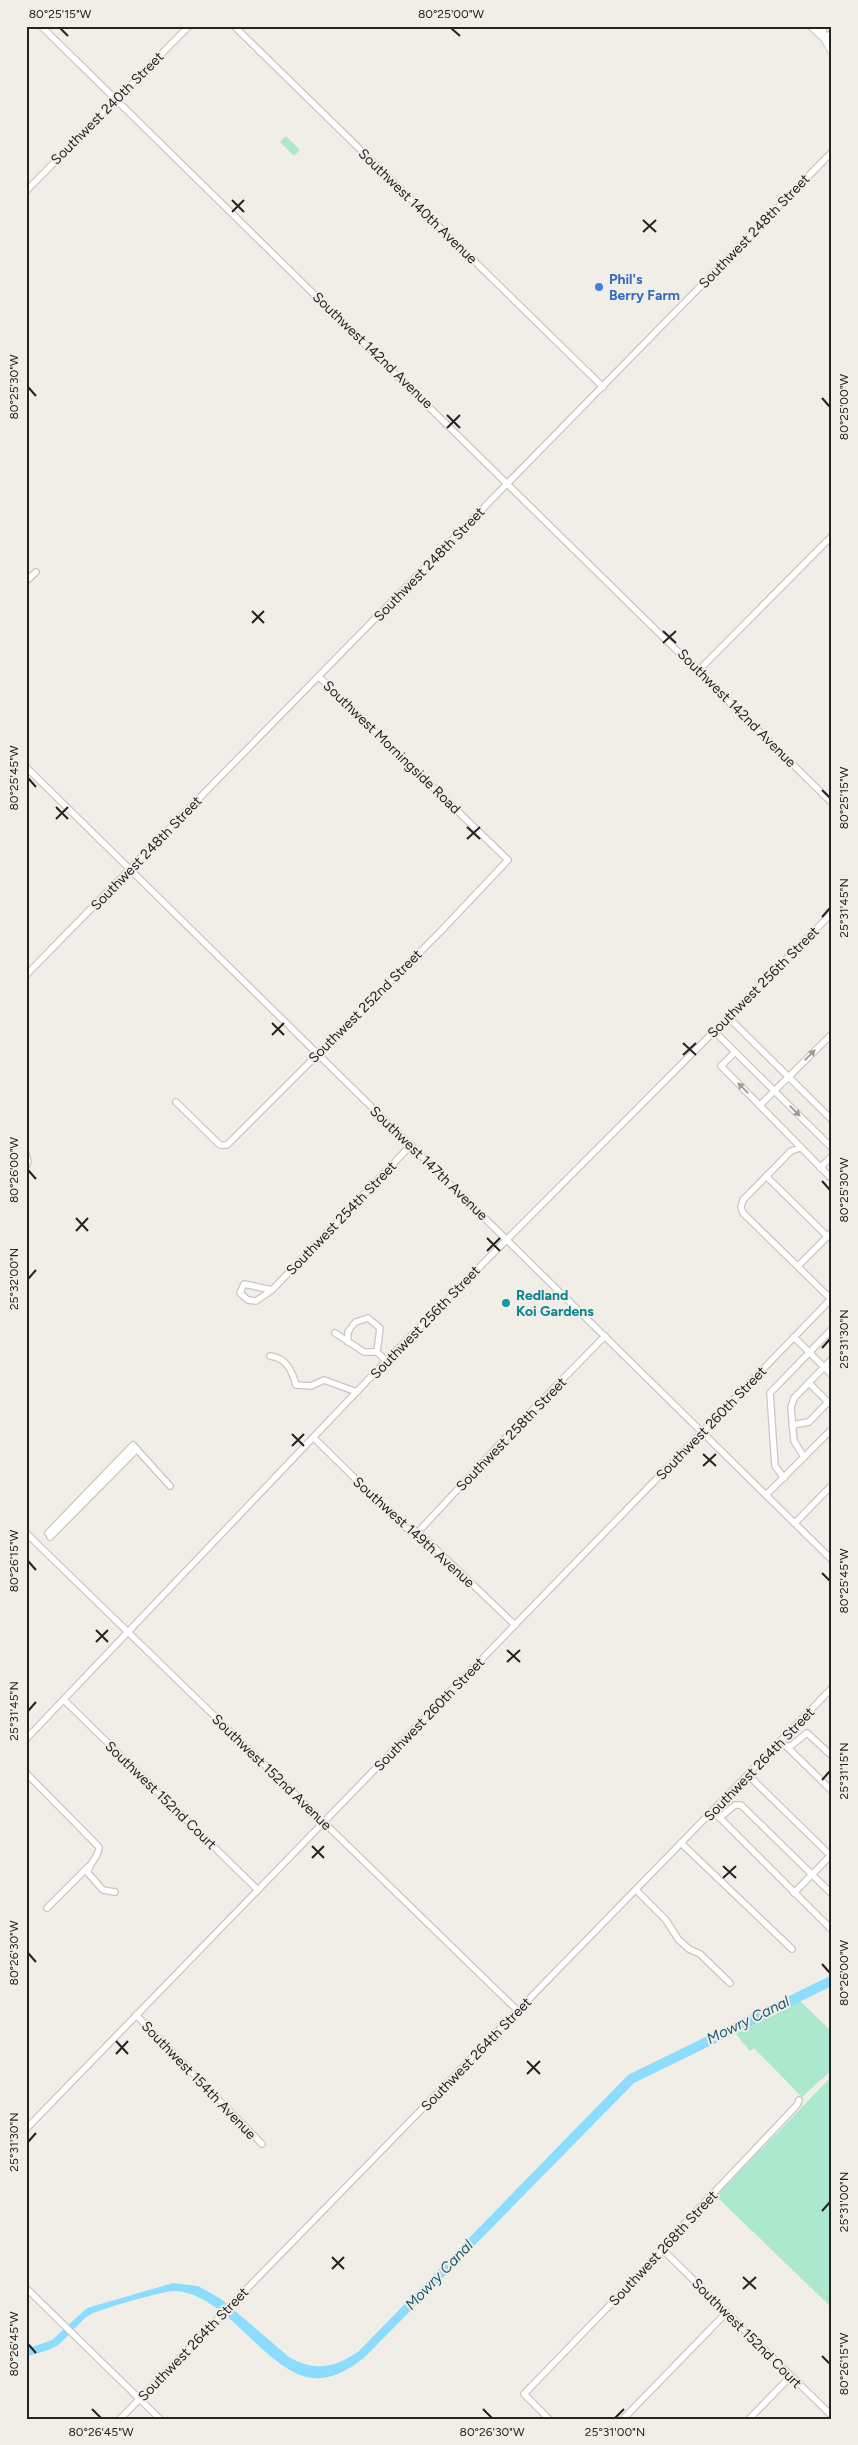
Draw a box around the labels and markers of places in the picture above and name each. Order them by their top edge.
place label: Phil's Berry Farm [609,271,680,304]
marker: Phil's Berry Farm [593,281,605,293]
place label: Redland Koi Gardens [516,1287,594,1320]
marker: Redland Koi Gardens [500,1297,512,1309]

